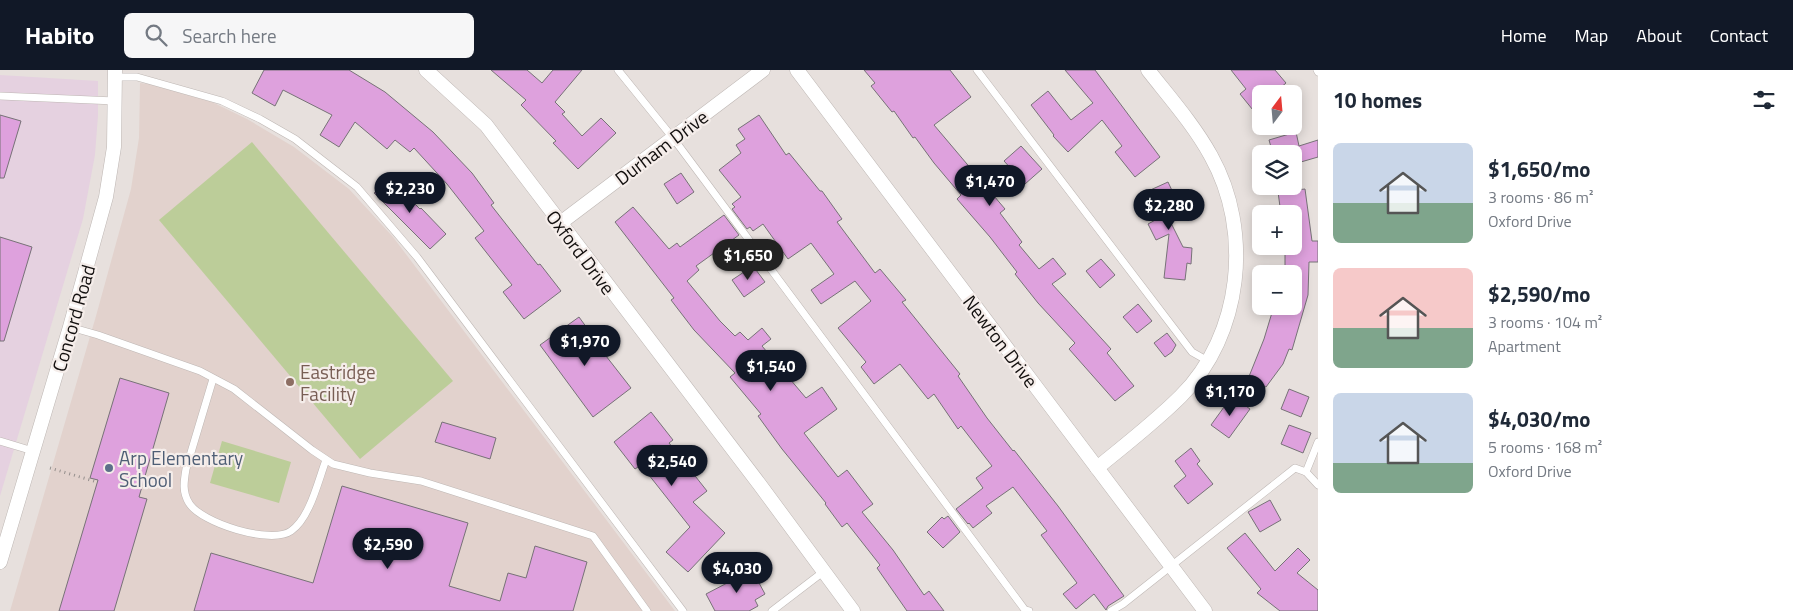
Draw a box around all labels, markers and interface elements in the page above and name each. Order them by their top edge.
search box [124,13,474,58]
text: Habito [25,17,94,53]
icon: search [142,21,170,49]
text: Search here [182,21,277,50]
text: Home [1501,22,1547,49]
text: Map [1575,22,1608,49]
text: About [1636,22,1682,49]
text: Contact [1710,22,1768,49]
text: 10 homes [1333,84,1422,116]
north arrow [1252,85,1302,135]
map controls [1252,85,1302,315]
icon: filters [1750,86,1778,114]
street label: Durham Drive [608,102,714,192]
button: layers [1252,145,1302,195]
text: $1,650/mo [1488,153,1590,185]
icon: home [1373,163,1433,223]
pin: $1,470 [949,164,1031,207]
text: $1,470 [965,169,1015,193]
pin: $2,230 [369,172,451,214]
text: $2,230 [385,176,435,200]
text: 3 rooms · 86 m² [1488,185,1593,209]
pin: $2,280 [1128,189,1210,231]
text: $2,280 [1144,193,1194,217]
street label: Oxford Drive [540,204,622,300]
button: + [1252,205,1302,255]
text: Oxford Drive [1488,209,1572,233]
pin: $1,650 [707,238,789,281]
text: $1,650 [723,243,773,267]
street label: Concord Road [44,261,102,375]
button: − [1252,265,1302,315]
text: $2,590/mo [1488,278,1590,310]
icon: home [1373,288,1433,348]
street label: Newton Drive [957,289,1045,393]
text: 3 rooms · 104 m² [1488,310,1602,334]
pin: $1,970 [544,324,626,367]
text: $1,970 [560,329,610,353]
text: Apartment [1488,334,1561,358]
pin: $1,540 [730,350,812,392]
text: $1,540 [746,354,796,378]
place label: Eastridge Facility [300,357,376,408]
pin: $1,170 [1189,374,1271,417]
marker: Eastridge Facility [284,376,296,388]
text: $1,170 [1205,379,1255,403]
text: $4,030/mo [1488,403,1590,435]
icon: home [1373,413,1433,473]
text: 5 rooms · 168 m² [1488,435,1602,459]
place label: Arp Elementary School [119,443,243,494]
pin: $2,540 [631,444,713,487]
text: $2,540 [647,449,697,473]
text: Oxford Drive [1488,459,1572,483]
marker: Arp Elementary School [103,462,115,474]
pin: $2,590 [347,528,429,570]
text: $2,590 [363,532,413,556]
pin: $4,030 [696,552,778,594]
text: $4,030 [712,556,762,580]

